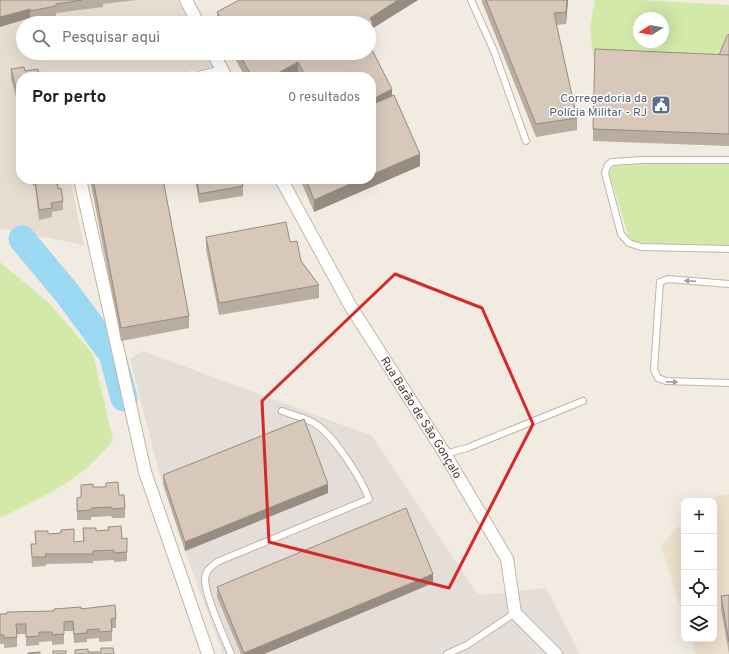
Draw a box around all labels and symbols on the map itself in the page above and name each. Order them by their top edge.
north arrow [633,12,669,48]
place label: Corregedoria da Polícia Militar - RJ [549,91,647,121]
public building icon: Corregedoria da Polícia Militar - RJ [650,94,672,116]
one-way arrow [684,277,696,284]
street label: Rua Barão de São Gonçalo [376,354,465,482]
one-way arrow [666,378,678,385]

